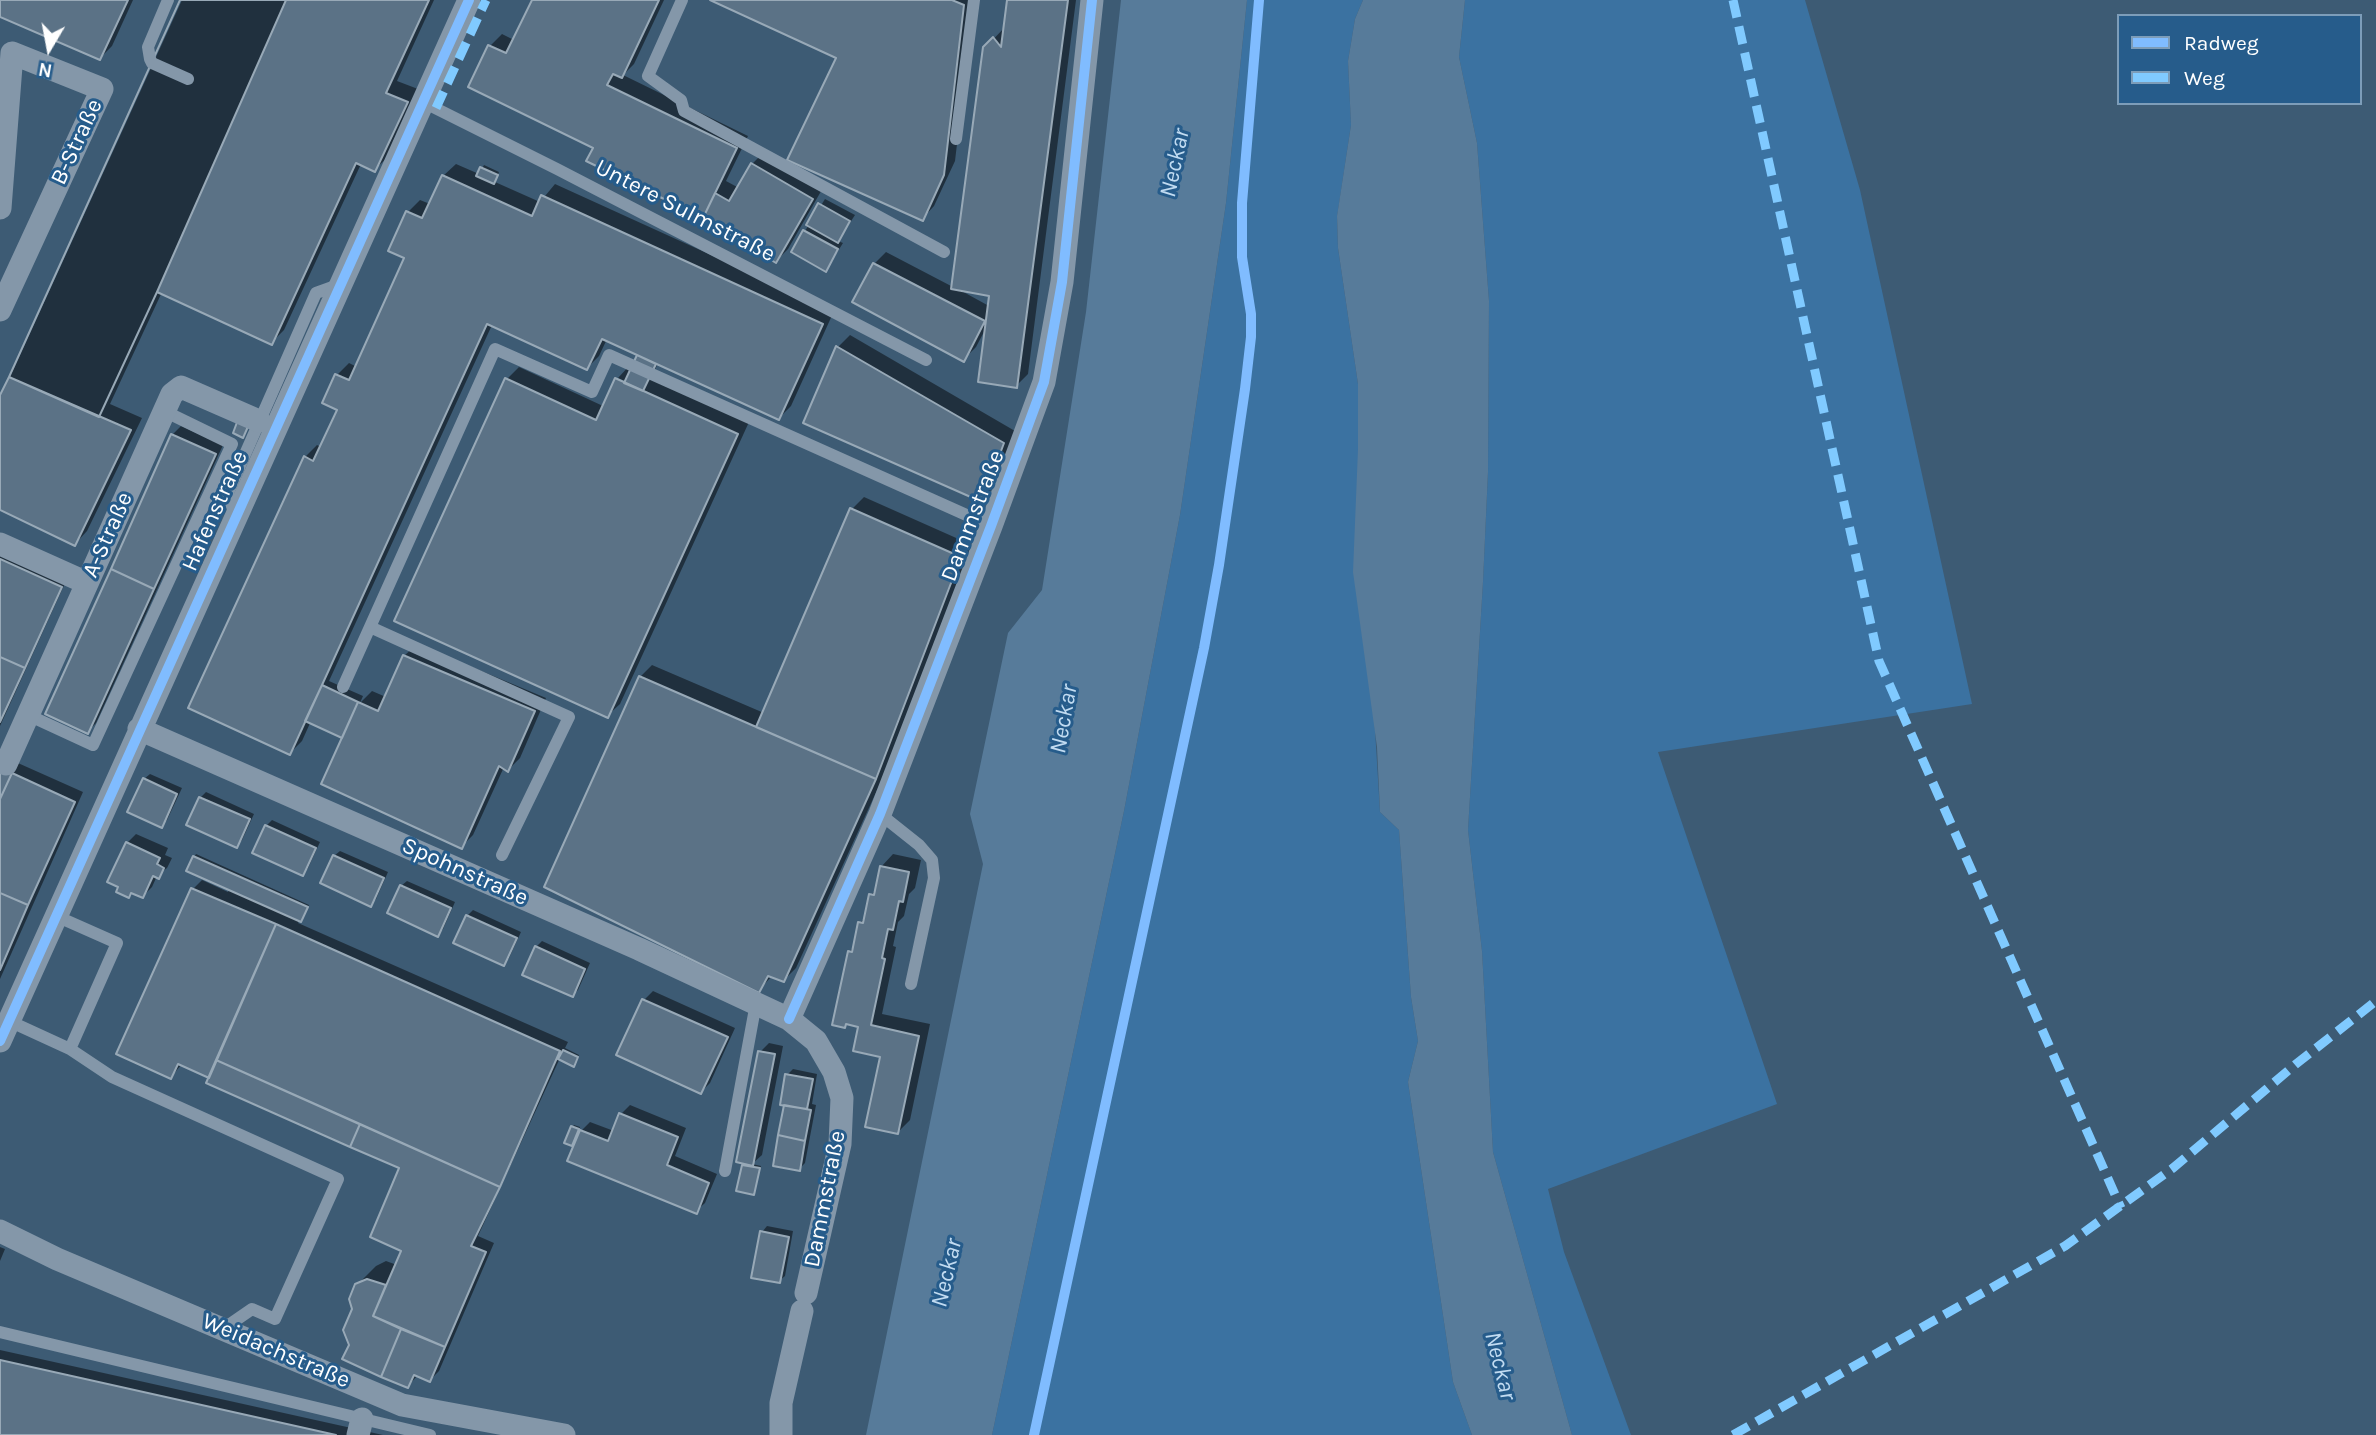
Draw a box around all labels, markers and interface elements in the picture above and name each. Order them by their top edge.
north arrow [14,14,84,84]
legend [2117,14,2362,105]
text: Radweg [2184,31,2259,55]
text: N [37,58,54,82]
text: Weg [2184,66,2225,90]
street label: B-Straße [45,95,109,189]
water label: Neckar [1154,126,1196,200]
street label: Untere Sulmstraße [590,154,780,268]
street label: Hafenstraße [176,446,254,576]
street label: Dammstraße [935,446,1011,586]
street label: A-Straße [77,488,139,582]
water label: Neckar [1044,682,1084,756]
street label: Spohnstraße [398,832,532,912]
street label: Dammstraße [798,1128,852,1270]
water label: Neckar [925,1236,969,1310]
street label: Weidachstraße [198,1307,354,1395]
water label: Neckar [1478,1329,1522,1403]

